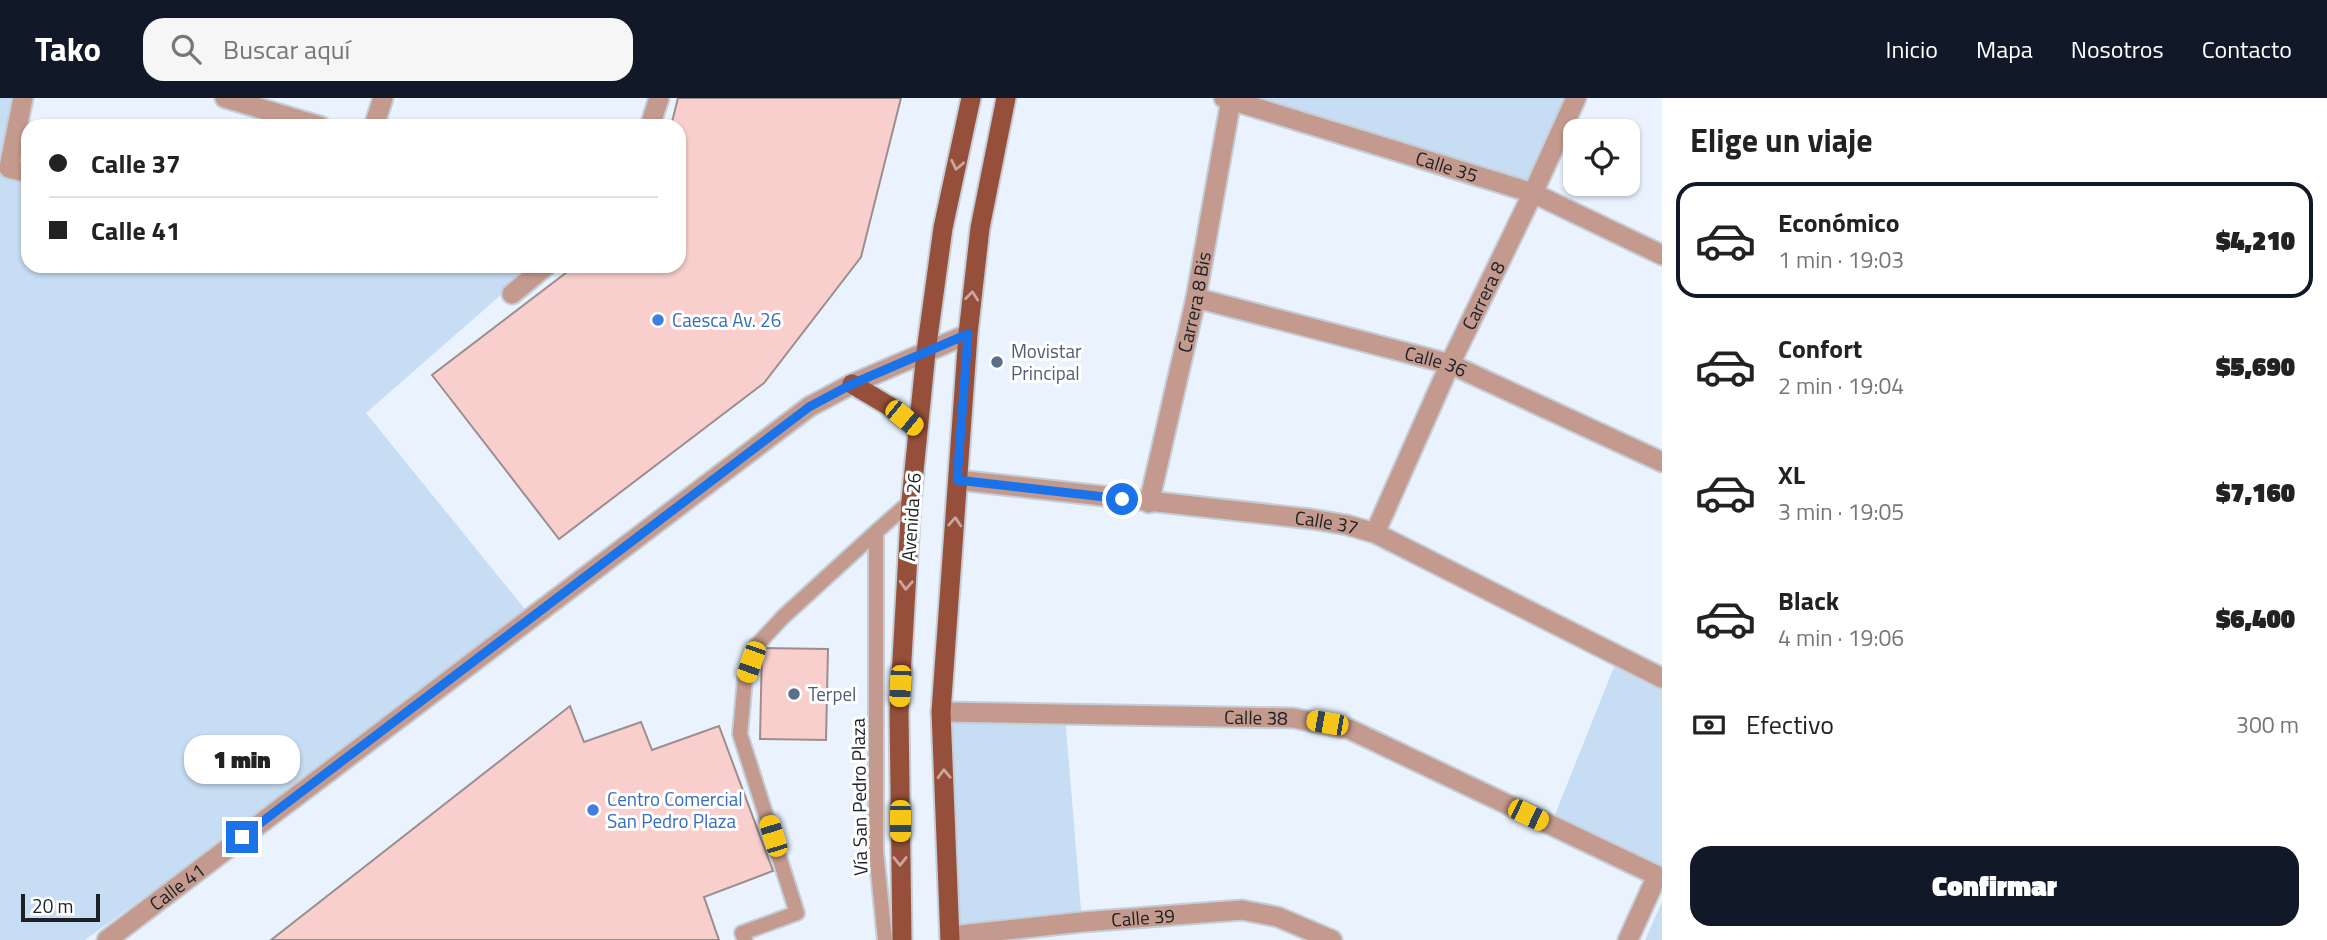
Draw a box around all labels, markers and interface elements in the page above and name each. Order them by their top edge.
search box [143,18,633,81]
text: Tako [35,24,101,74]
icon: search [167,30,205,68]
text: Buscar aquí [223,30,350,69]
text: Inicio [1886,31,1938,67]
text: Mapa [1976,31,2033,67]
text: Nosotros [2071,31,2164,67]
text: Contacto [2202,31,2292,67]
text: Elige un viaje [1690,116,1873,164]
map controls [1563,119,1640,196]
button: locate [1563,119,1640,196]
street label: Calle 35 [1412,143,1482,189]
text: Calle 37 [91,144,181,183]
one-way arrow [950,159,965,171]
text: Económico [1778,203,1900,242]
icon: car [1694,209,1757,272]
text: Calle 41 [91,211,181,250]
text: $4,210 [2216,221,2295,260]
text: 1 min · 19:03 [1778,242,1904,277]
street label: Carrera 8 Bis [1169,249,1218,355]
street label: Carrera 8 [1454,256,1512,335]
one-way arrow [965,290,980,301]
place label: Caesca Av. 26 [672,305,781,334]
marker: Caesca Av. 26 [650,312,666,328]
text: Confort [1778,329,1862,368]
icon: car [1694,335,1757,398]
place label: Movistar Principal [1011,336,1082,387]
street label: Calle 36 [1402,338,1472,384]
text: $5,690 [2216,347,2295,386]
marker: Movistar Principal [989,354,1005,370]
text: 2 min · 19:04 [1778,368,1904,403]
car [882,397,927,439]
text: XL [1778,455,1805,494]
icon: car [1694,461,1757,524]
street label: Avenida 26 [893,472,928,562]
text: $7,160 [2216,473,2295,512]
route start [1106,483,1138,515]
text: 3 min · 19:05 [1778,494,1904,529]
street label: Calle 37 [1294,502,1362,542]
one-way arrow [947,517,962,528]
one-way arrow [899,580,914,591]
text: Black [1778,581,1839,620]
icon: car [1694,587,1757,650]
text: $6,400 [2216,599,2295,638]
text: 4 min · 19:06 [1778,620,1904,655]
car [735,639,768,685]
car [889,664,912,708]
place label: Terpel [808,679,856,708]
marker: Terpel [786,686,802,702]
street label: Calle 38 [1224,702,1288,732]
text: Efectivo [1746,705,1834,744]
icon: cash [1690,706,1728,744]
text: 300 m [2236,707,2299,742]
car [1305,709,1350,737]
street label: Vía San Pedro Plaza [843,717,874,876]
callout: 1 min [184,736,300,784]
text: 1 min [213,742,271,777]
one-way arrow [936,768,951,779]
place label: Centro Comercial San Pedro Plaza [607,784,743,835]
car [1505,796,1552,834]
car [890,800,911,842]
marker: Centro Comercial San Pedro Plaza [585,802,601,818]
car [757,813,790,859]
route end [226,821,258,853]
button: Confirmar [1690,846,2299,926]
street label: Calle 41 [143,856,211,917]
one-way arrow [892,856,908,867]
scale bar [21,891,100,923]
text: 20 m [32,891,73,920]
street label: Calle 39 [1110,900,1176,934]

